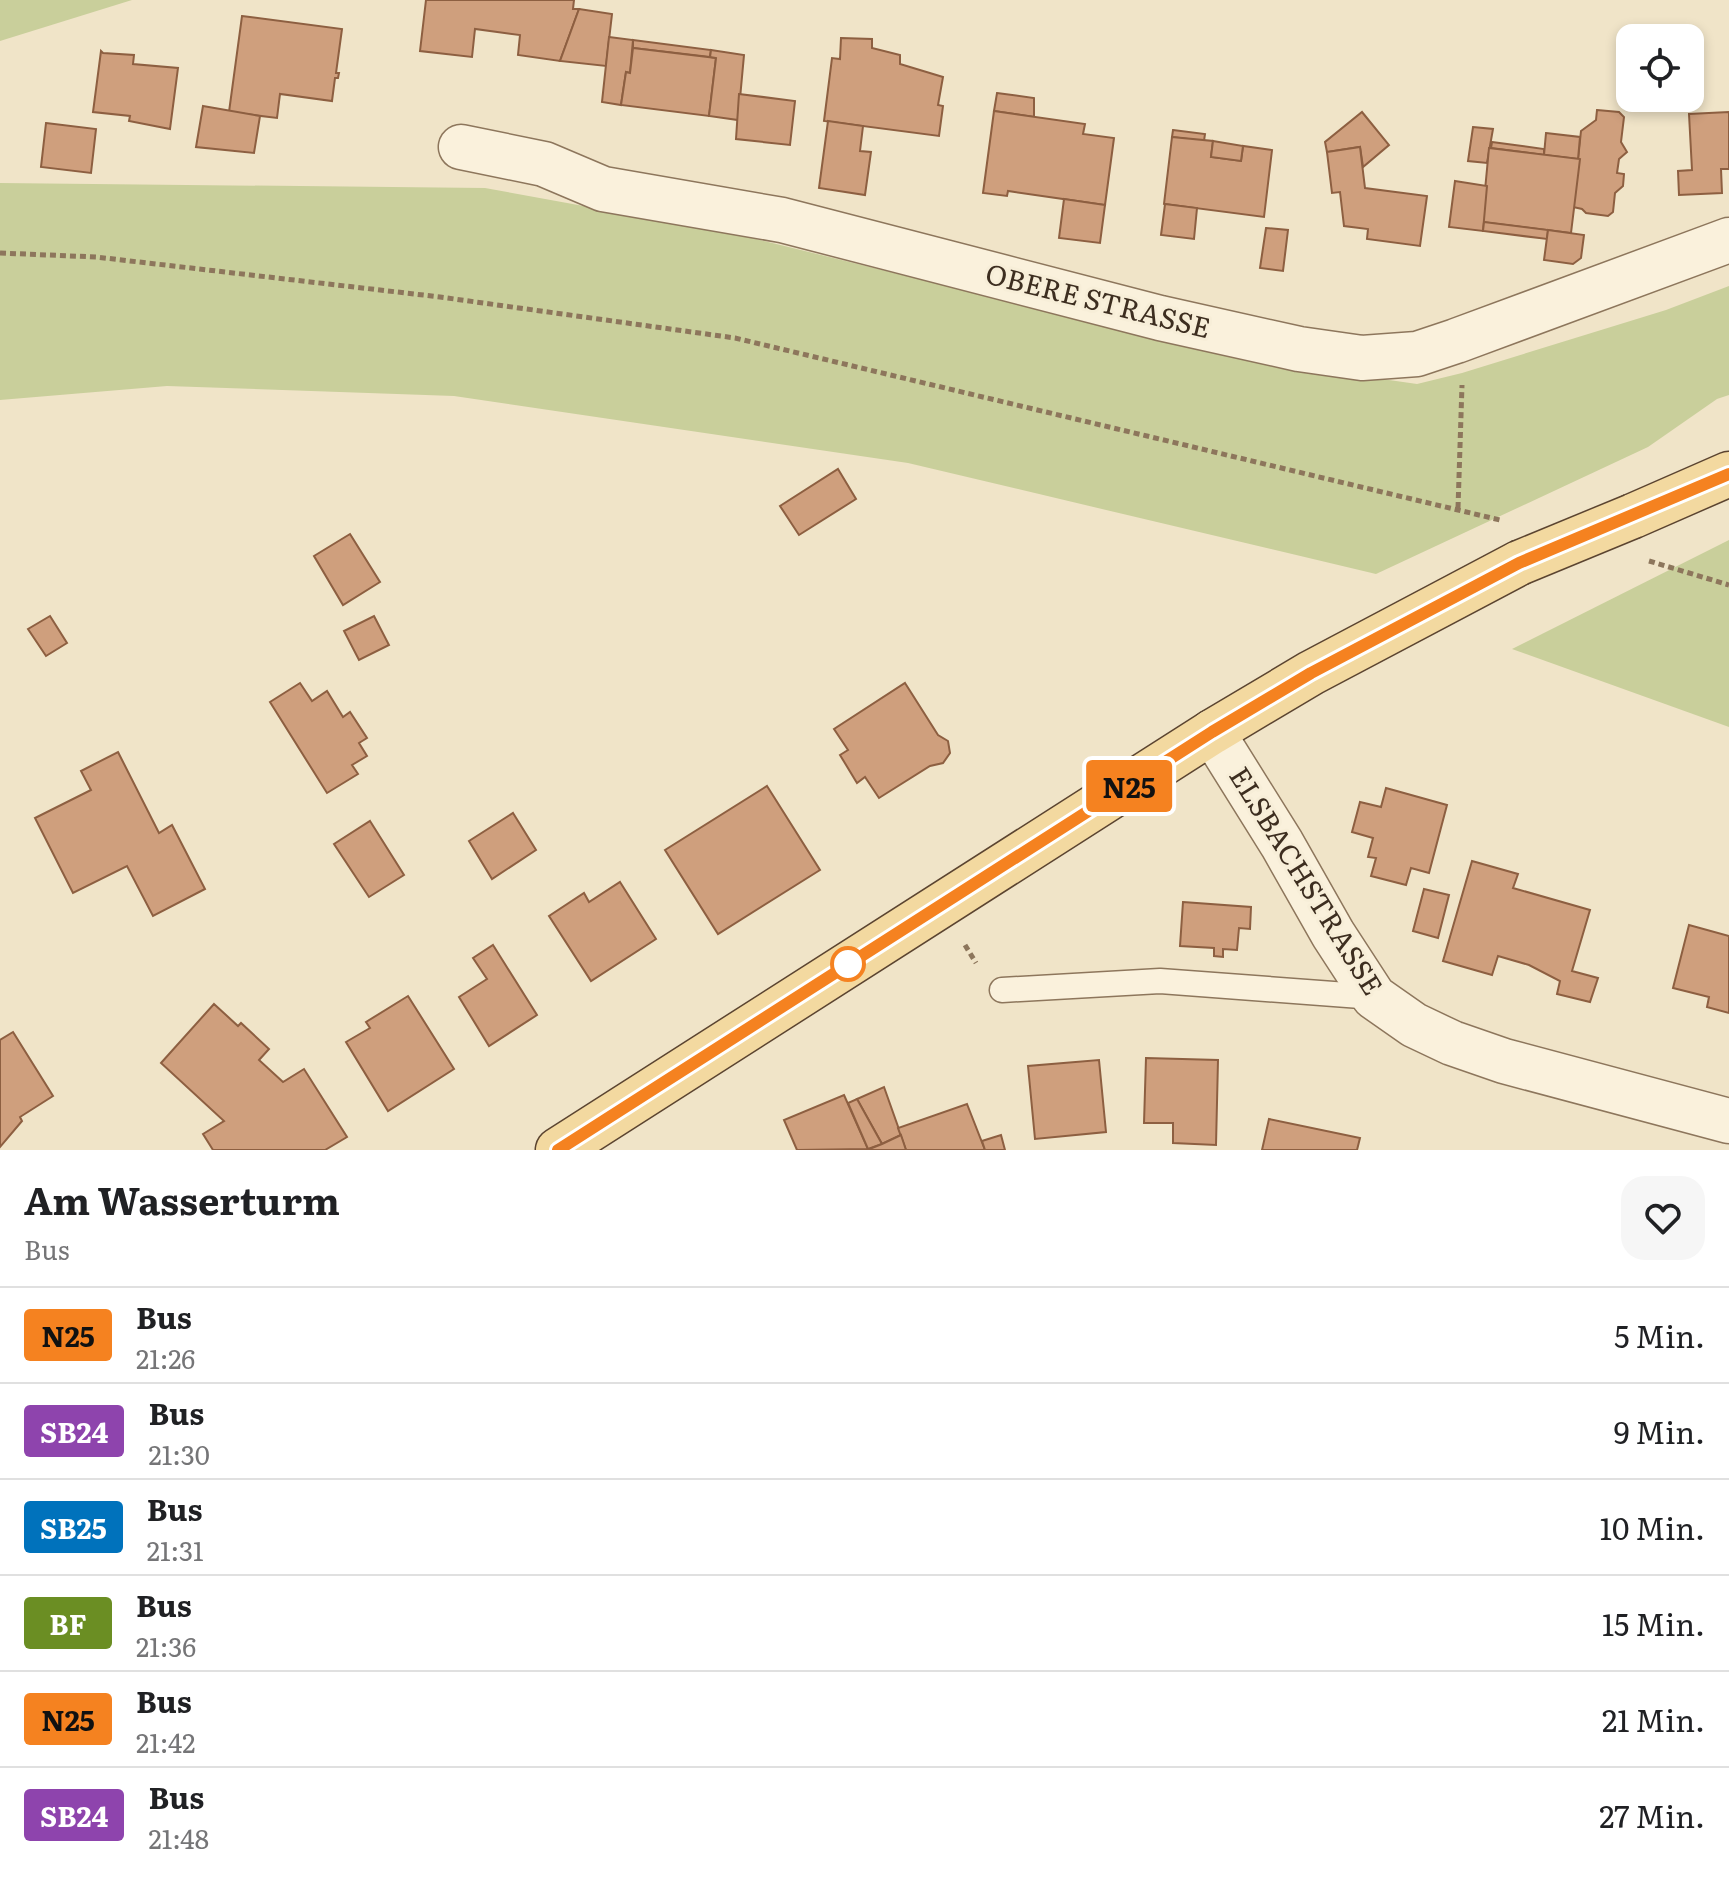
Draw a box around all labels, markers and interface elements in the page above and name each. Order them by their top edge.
map controls [1616,24,1704,112]
button: locate [1616,24,1704,112]
street label: OBERE STRASSE [982,251,1215,347]
street label: ELSBACHSTRASSE [1220,758,1395,1002]
line badge: N25 [1083,760,1175,812]
text: N25 [1102,765,1156,807]
unlabelled marker [831,947,865,981]
text: Am Wasserturm [24,1170,340,1227]
button: heart [1621,1176,1705,1260]
text: Bus [24,1229,69,1268]
text: Bus [136,1294,192,1338]
text: 5 Min. [1614,1313,1705,1357]
text: N25 [41,1314,95,1356]
text: 21:26 [136,1338,195,1377]
text: Bus [148,1390,204,1434]
text: 9 Min. [1614,1409,1705,1453]
text: SB24 [40,1410,108,1452]
text: 21:30 [148,1434,210,1473]
text: Bus [147,1486,202,1530]
text: 10 Min. [1600,1505,1705,1549]
text: SB25 [40,1506,107,1548]
text: 21:31 [147,1530,204,1569]
text: Bus [136,1582,192,1626]
text: 15 Min. [1602,1601,1705,1645]
text: BF [49,1602,87,1644]
text: 21:36 [136,1626,196,1665]
text: Bus [136,1678,192,1722]
text: 21 Min. [1602,1697,1705,1741]
text: N25 [41,1698,95,1740]
text: 21:42 [136,1722,195,1761]
text: Bus [148,1774,204,1818]
text: 27 Min. [1599,1793,1705,1837]
text: SB24 [40,1794,108,1836]
text: 21:48 [148,1818,209,1857]

